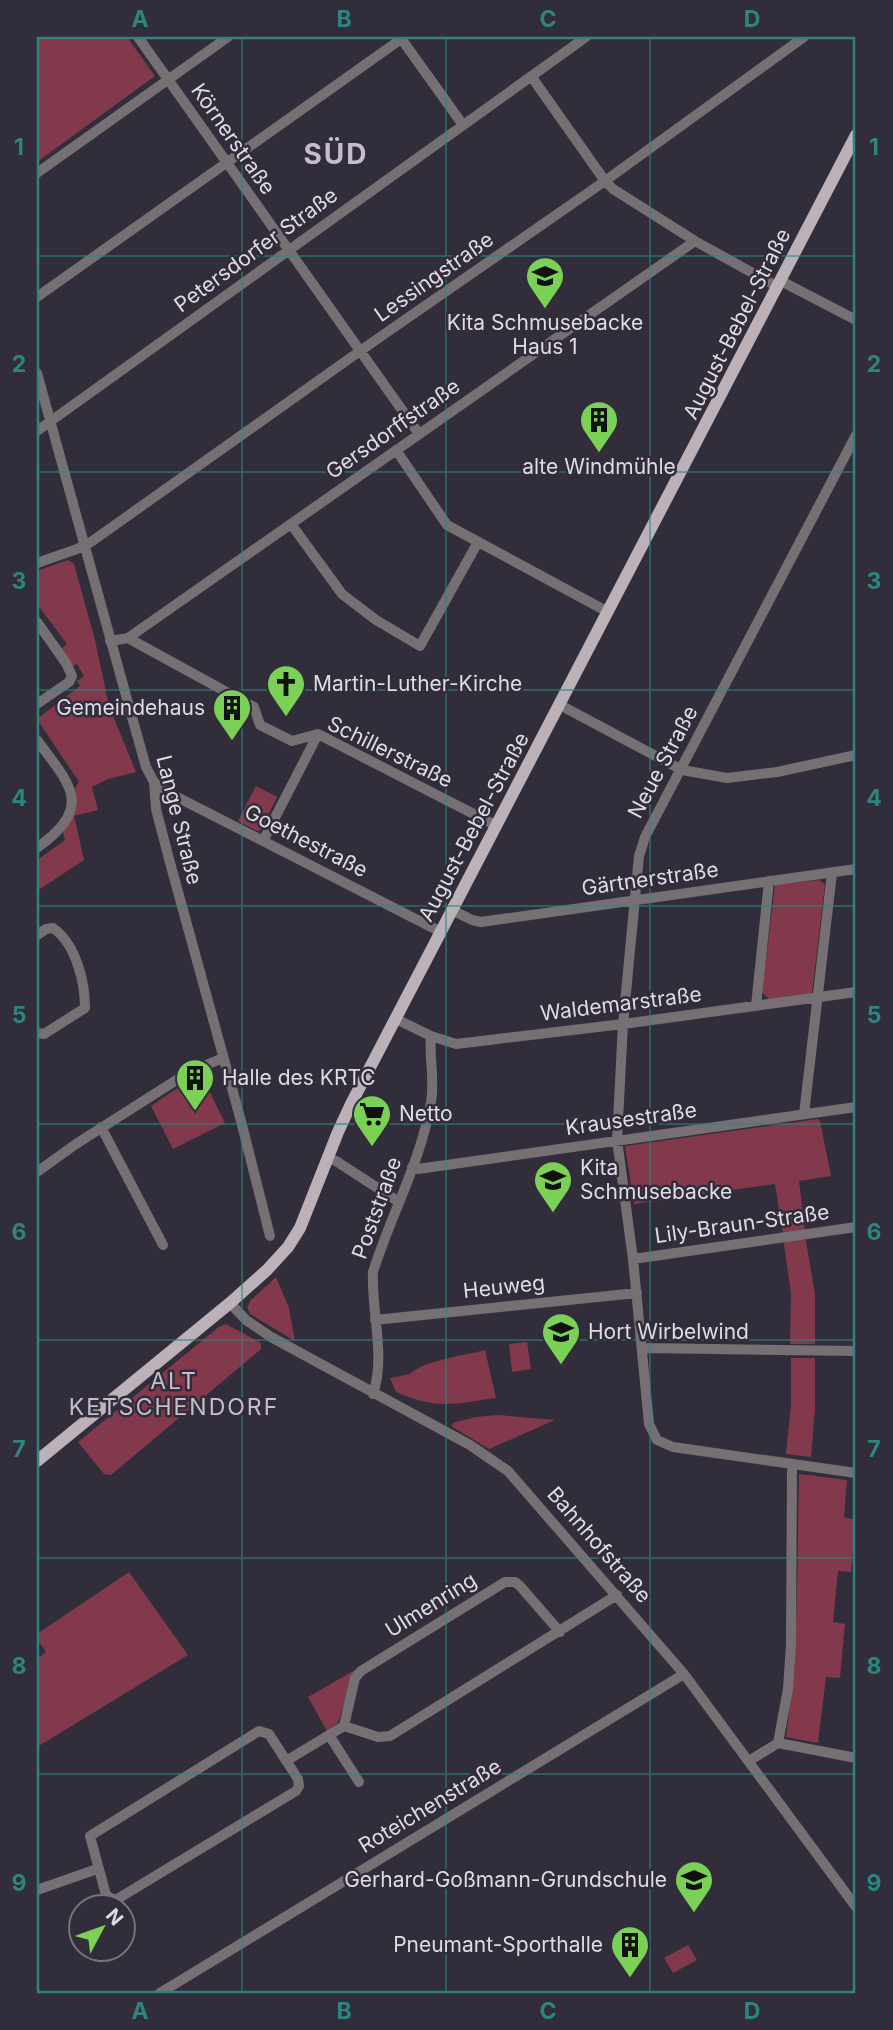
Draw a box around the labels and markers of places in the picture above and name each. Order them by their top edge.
school or university icon: Kita Schmusebacke Haus 1 [524,255,566,310]
place label: Kita Schmusebacke Haus 1 [447,310,643,359]
building icon: alte Windmühle [578,399,620,454]
place label: alte Windmühle [522,454,676,479]
church icon: Martin-Luther-Kirche [265,663,307,718]
place label: Martin-Luther-Kirche [313,671,522,696]
building icon: Gemeindehaus [211,687,253,742]
place label: Gemeindehaus [56,695,205,720]
building icon: Halle des KRTC [174,1057,216,1112]
place label: Halle des KRTC [222,1065,376,1090]
supermarket icon: Netto [351,1093,393,1148]
place label: Netto [399,1101,453,1126]
place label: Kita Schmusebacke [580,1155,732,1204]
school or university icon: Kita Schmusebacke [532,1159,574,1214]
school or university icon: Hort Wirbelwind [540,1311,582,1366]
place label: Hort Wirbelwind [588,1319,749,1344]
school or university icon: Gerhard-Goßmann-Grundschule [673,1859,715,1914]
place label: Gerhard-Goßmann-Grundschule [344,1867,667,1892]
building icon: Pneumant-Sporthalle [609,1924,651,1979]
place label: Pneumant-Sporthalle [393,1932,603,1957]

